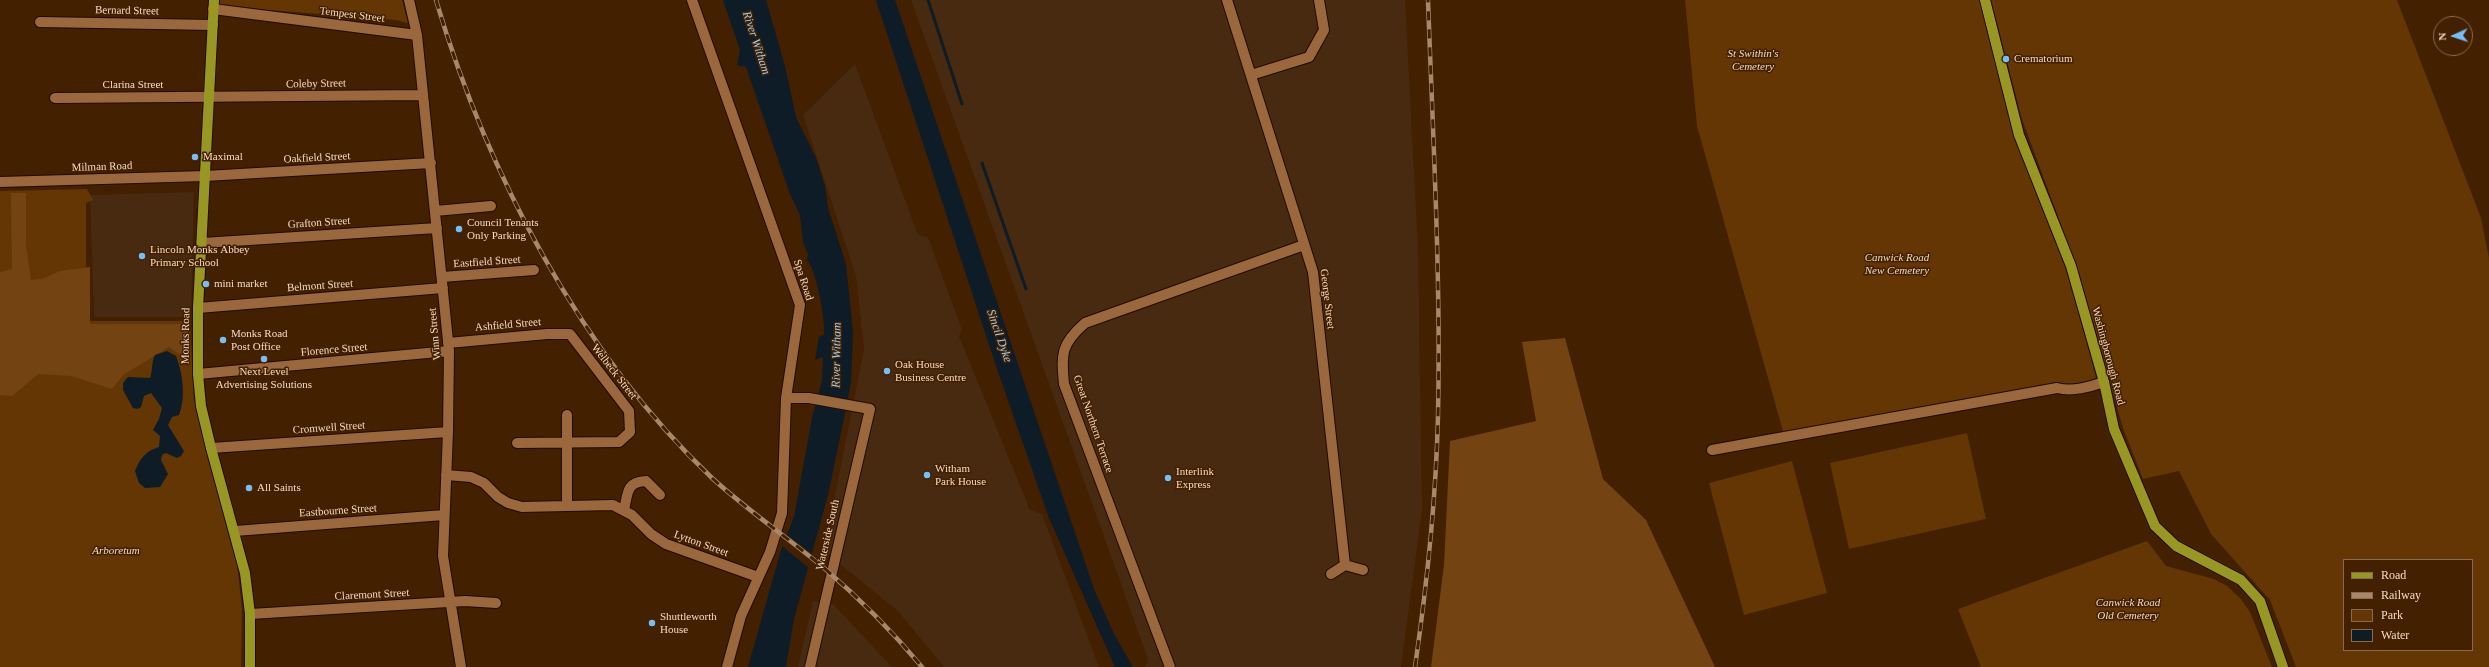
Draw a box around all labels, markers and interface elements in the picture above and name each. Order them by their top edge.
street label: Bernard Street [95,4,159,18]
street label: Tempest Street [319,4,385,26]
water label: River Witham [739,10,773,76]
north arrow [2433,16,2473,56]
text: N [2436,32,2448,41]
park label: St Swithin's Cemetery [1728,47,1778,73]
place label: Crematorium [2014,52,2073,66]
marker: Crematorium [2001,54,2011,64]
street label: Coleby Street [286,77,346,91]
street label: Clarina Street [103,78,163,92]
place label: Maximal [203,150,243,164]
street label: Oakfield Street [283,150,351,166]
marker: Maximal [190,152,200,162]
street label: Milman Road [71,159,133,175]
street label: Grafton Street [287,214,351,232]
place label: Council Tenants Only Parking [467,216,539,242]
marker: Council Tenants Only Parking [454,224,464,234]
place label: Lincoln Monks Abbey Primary School [150,243,250,269]
marker: Lincoln Monks Abbey Primary School [137,251,147,261]
park label: Canwick Road New Cemetery [1865,251,1929,277]
street label: Eastfield Street [453,253,521,271]
street label: Spa Road [790,258,816,302]
street label: George Street [1317,268,1337,330]
place label: mini market [214,277,267,291]
street label: Belmont Street [286,277,354,295]
marker: mini market [201,279,211,289]
street label: Washingborough Road [2089,306,2127,406]
street label: Winn Street [426,307,444,361]
street label: Monks Road [179,308,193,364]
water label: Sincil Dyke [983,308,1015,364]
street label: Ashfield Street [474,316,542,334]
water label: River Witham [829,322,845,388]
place label: Monks Road Post Office [231,327,288,353]
marker: Monks Road Post Office [218,335,228,345]
street label: Florence Street [300,341,368,359]
street label: Welbeck Street [588,342,640,402]
marker: Next Level Advertising Solutions [259,354,269,364]
place label: Oak House Business Centre [895,358,966,384]
place label: Next Level Advertising Solutions [216,365,312,391]
marker: Oak House Business Centre [882,366,892,376]
street label: Great Northern Terrace [1070,373,1116,475]
street label: Cromwell Street [292,419,366,437]
place label: Witham Park House [935,462,986,488]
place label: Interlink Express [1176,465,1214,491]
marker: Witham Park House [922,470,932,480]
marker: Interlink Express [1163,473,1173,483]
place label: All Saints [257,481,301,495]
marker: All Saints [244,483,254,493]
street label: Waterside South [813,498,843,572]
street label: Eastbourne Street [299,502,377,520]
street label: Lytton Street [672,528,730,560]
park label: Arboretum [92,544,140,558]
legend [2343,559,2473,651]
text: Road [2381,568,2406,582]
street label: Claremont Street [334,586,410,604]
text: Railway [2381,588,2421,602]
park label: Canwick Road Old Cemetery [2096,596,2160,622]
text: Park [2381,608,2403,622]
place label: Shuttleworth House [660,610,717,636]
marker: Shuttleworth House [647,618,657,628]
text: Water [2381,628,2409,642]

